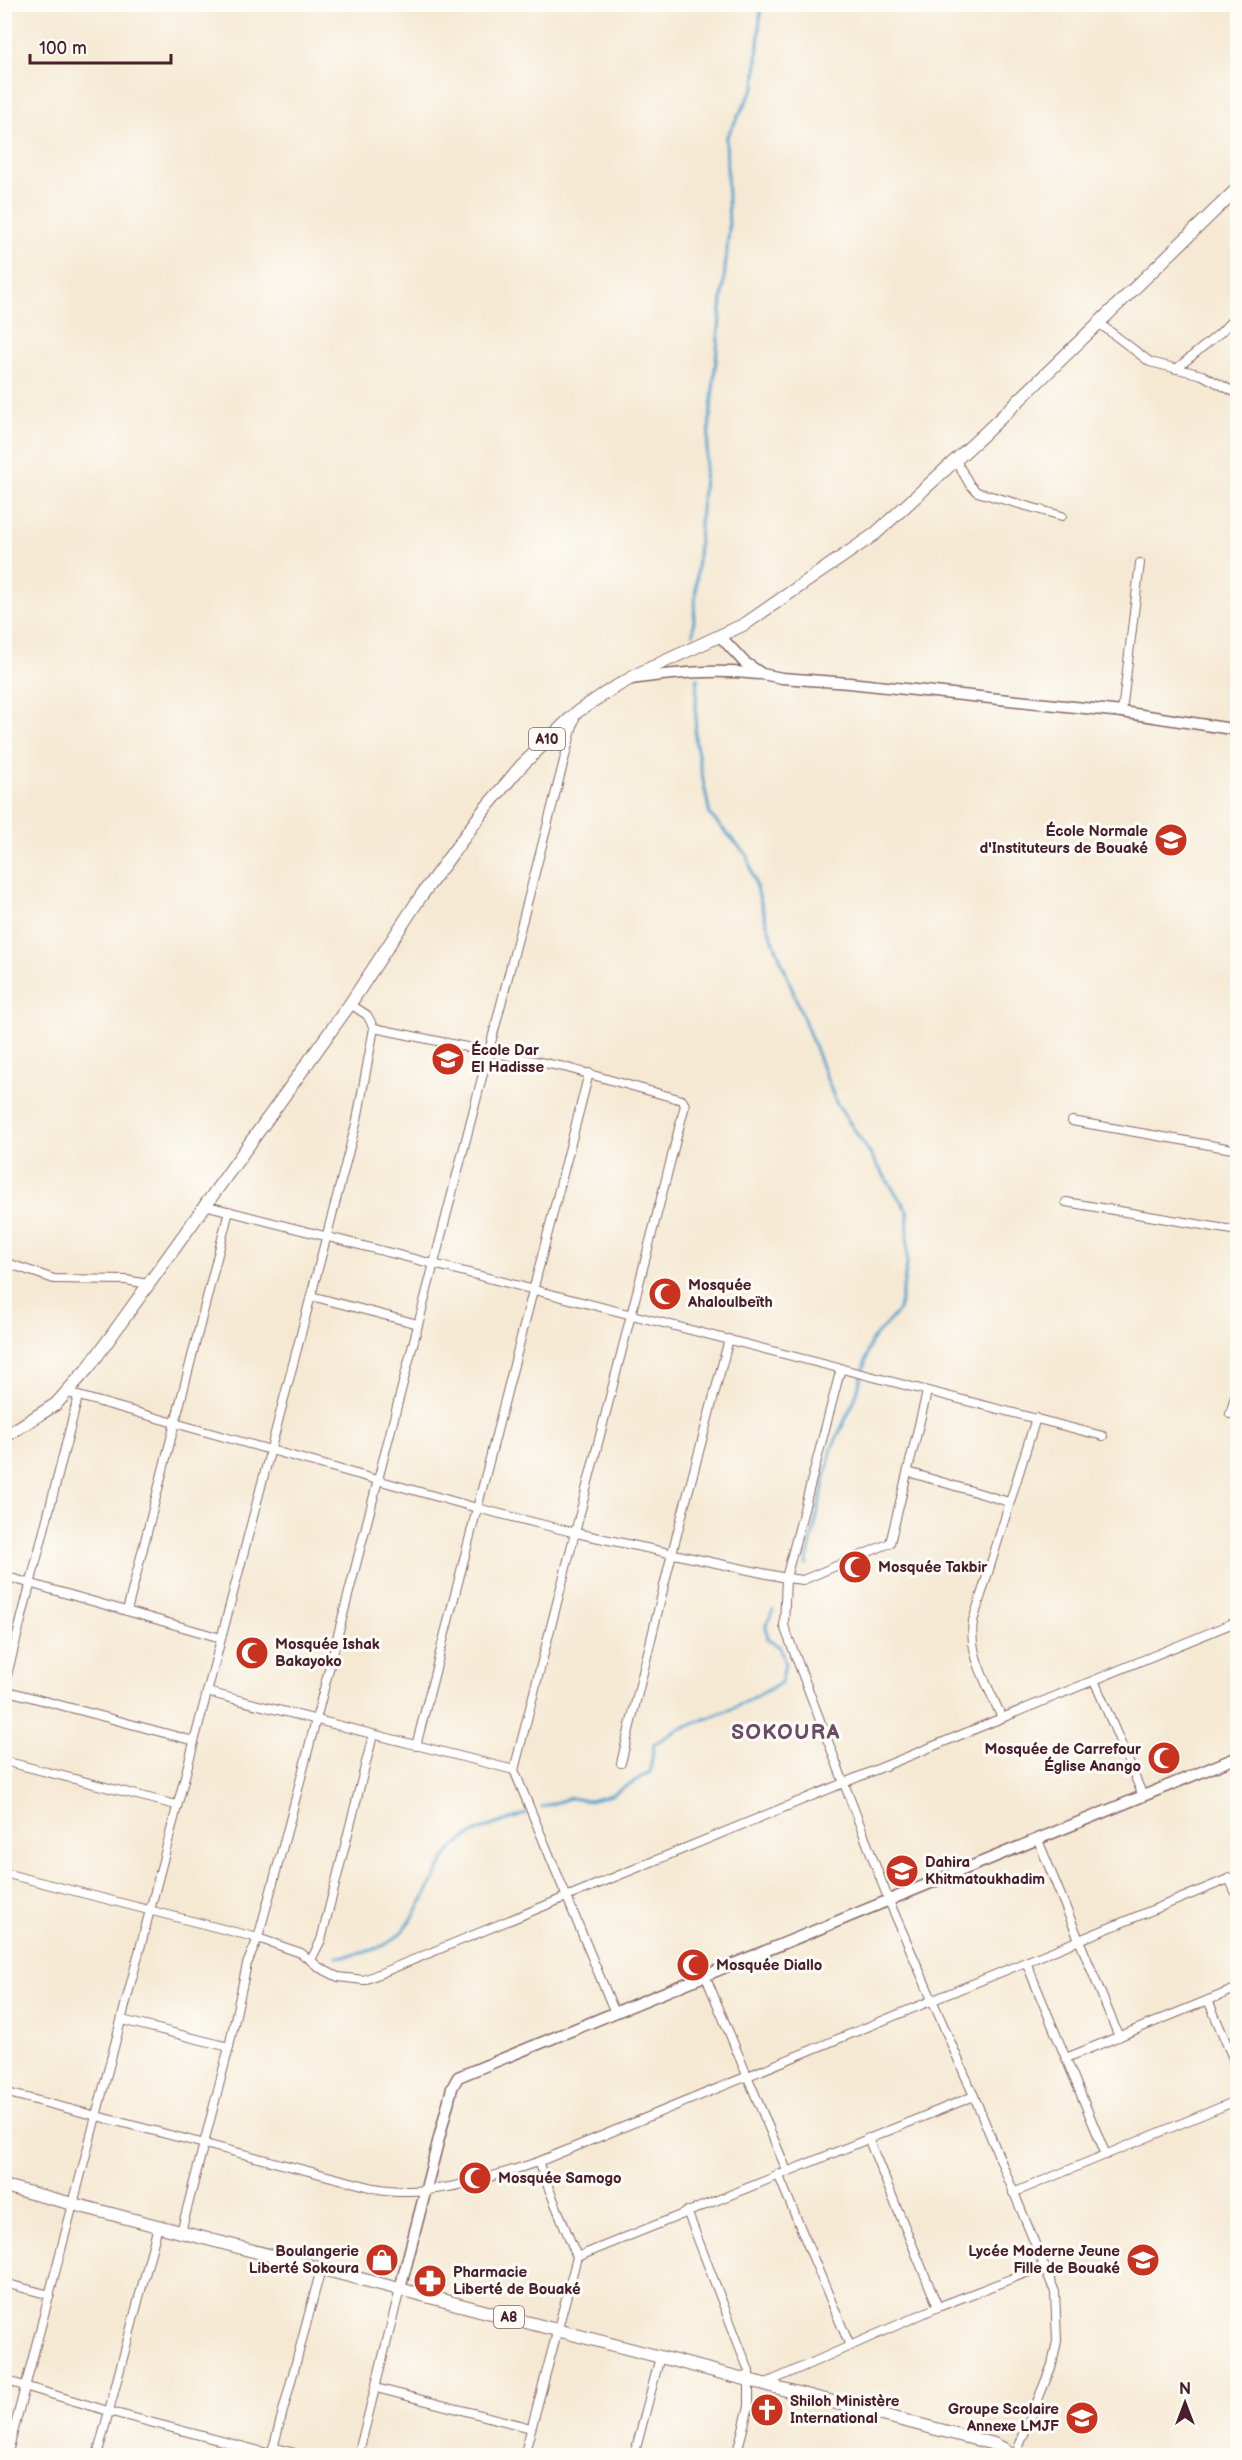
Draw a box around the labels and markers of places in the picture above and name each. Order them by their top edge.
place label: École Normale d'Instituteurs de Bouaké [980,821,1148,858]
school or university icon: École Normale d'Instituteurs de Bouaké [1153,822,1189,858]
place label: École Dar El Hadisse [471,1040,544,1077]
school or university icon: École Dar El Hadisse [430,1041,466,1077]
mosque icon: Mosquée Ahaloulbeïth [647,1276,683,1312]
place label: Mosquée Ahaloulbeïth [687,1276,773,1312]
mosque icon: Mosquée Takbir [837,1549,873,1585]
place label: Mosquée Takbir [878,1558,988,1577]
mosque icon: Mosquée Ishak Bakayoko [234,1635,270,1671]
place label: Mosquée Ishak Bakayoko [275,1635,380,1671]
place label: Mosquée de Carrefour Église Anango [984,1740,1142,1776]
mosque icon: Mosquée de Carrefour Église Anango [1146,1740,1182,1776]
school or university icon: Dahira Khitmatoukhadim [884,1853,920,1889]
place label: Dahira Khitmatoukhadim [925,1853,1045,1889]
mosque icon: Mosquée Diallo [675,1947,711,1983]
place label: Mosquée Diallo [716,1956,823,1975]
mosque icon: Mosquée Samogo [457,2160,493,2196]
place label: Mosquée Samogo [498,2169,622,2188]
place label: Boulangerie Liberté Sokoura [249,2242,359,2278]
shop icon: Boulangerie Liberté Sokoura [364,2242,400,2278]
place label: Lycée Moderne Jeune Fille de Bouaké [968,2242,1120,2278]
school or university icon: Lycée Moderne Jeune Fille de Bouaké [1125,2242,1161,2278]
pharmacy icon: Pharmacie Liberté de Bouaké [412,2263,448,2299]
place label: Pharmacie Liberté de Bouaké [453,2263,581,2299]
church icon: Shiloh Ministère International [749,2392,785,2428]
place label: Shiloh Ministère International [790,2392,900,2428]
place label: Groupe Scolaire Annexe LMJF [948,2400,1059,2436]
school or university icon: Groupe Scolaire Annexe LMJF [1064,2400,1100,2436]

